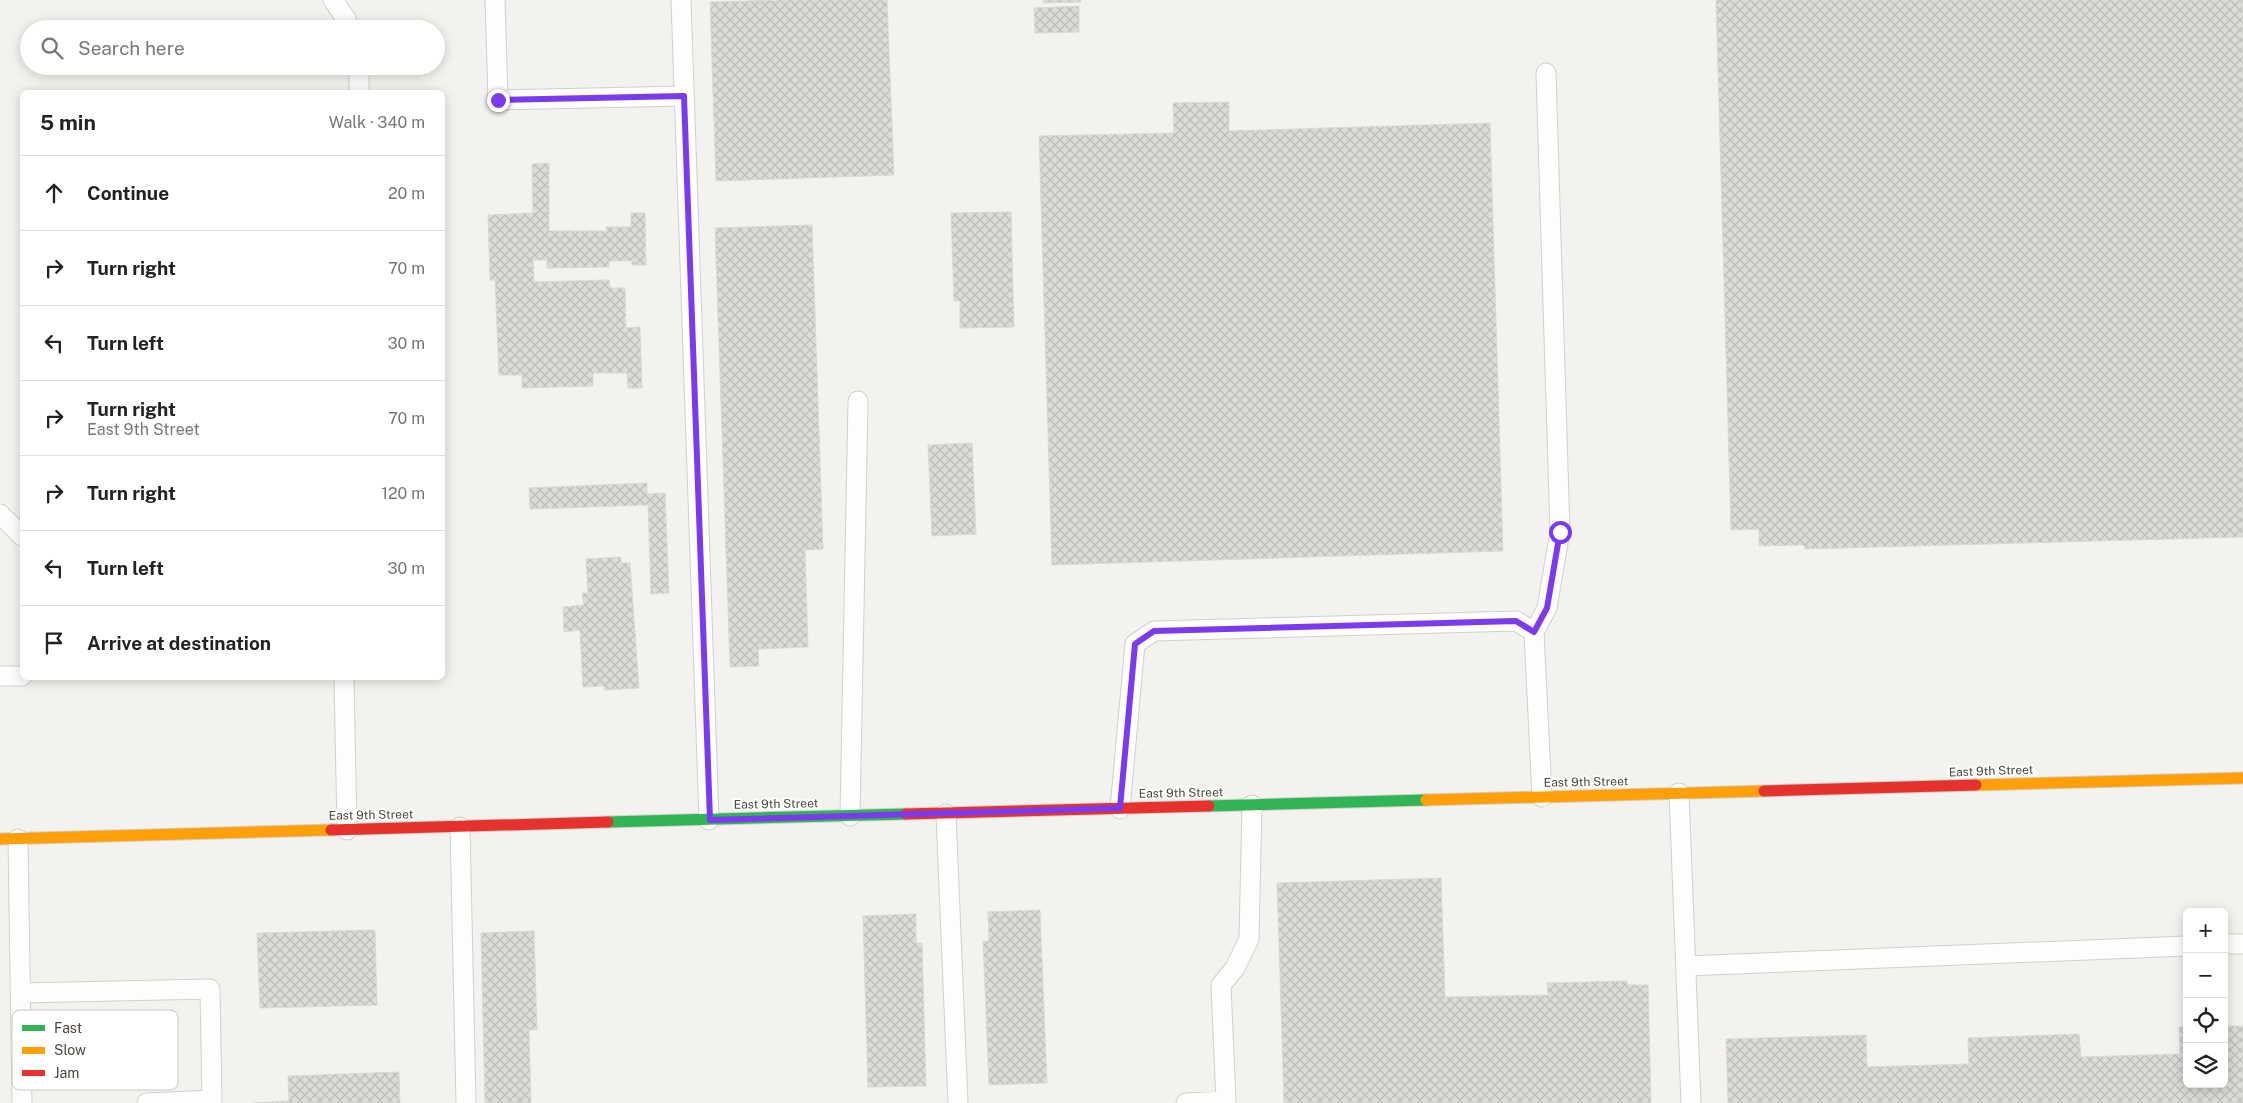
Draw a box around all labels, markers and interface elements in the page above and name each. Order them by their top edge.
search box [20,20,445,75]
icon: search [38,34,66,62]
text: Search here [78,37,185,59]
route end [487,89,510,112]
text: 5 min [40,110,96,135]
text: Walk · 340 m [329,113,425,132]
icon: ahead [40,179,68,207]
text: Continue [87,182,169,204]
text: 20 m [388,184,425,203]
icon: right [40,254,68,282]
text: Turn right [87,257,176,279]
text: 70 m [388,259,425,278]
icon: left [40,329,68,357]
text: Turn left [87,332,164,354]
text: 30 m [388,334,425,353]
text: Turn right [87,398,176,420]
icon: right [40,404,68,432]
text: 70 m [388,409,425,428]
text: East 9th Street [87,420,200,439]
icon: right [40,479,68,507]
text: Turn right [87,482,176,504]
text: 120 m [381,484,425,503]
route start [1549,521,1572,544]
icon: left [40,554,68,582]
text: Turn left [87,557,164,579]
text: 30 m [388,559,425,578]
icon: arrive [40,629,68,657]
text: Arrive at destination [87,632,271,654]
street label: East 9th Street [1949,763,2034,779]
street label: East 9th Street [1544,774,1629,790]
street label: East 9th Street [1139,785,1224,801]
street label: East 9th Street [734,796,819,812]
street label: East 9th Street [329,807,414,823]
map controls [2183,908,2228,1088]
button: + [2183,908,2228,953]
button: − [2183,953,2228,998]
button: locate [2183,998,2228,1043]
legend [12,1010,178,1090]
text: Fast [54,1020,82,1036]
text: Slow [54,1042,86,1058]
button: layers [2183,1043,2228,1088]
text: Jam [54,1065,79,1081]

